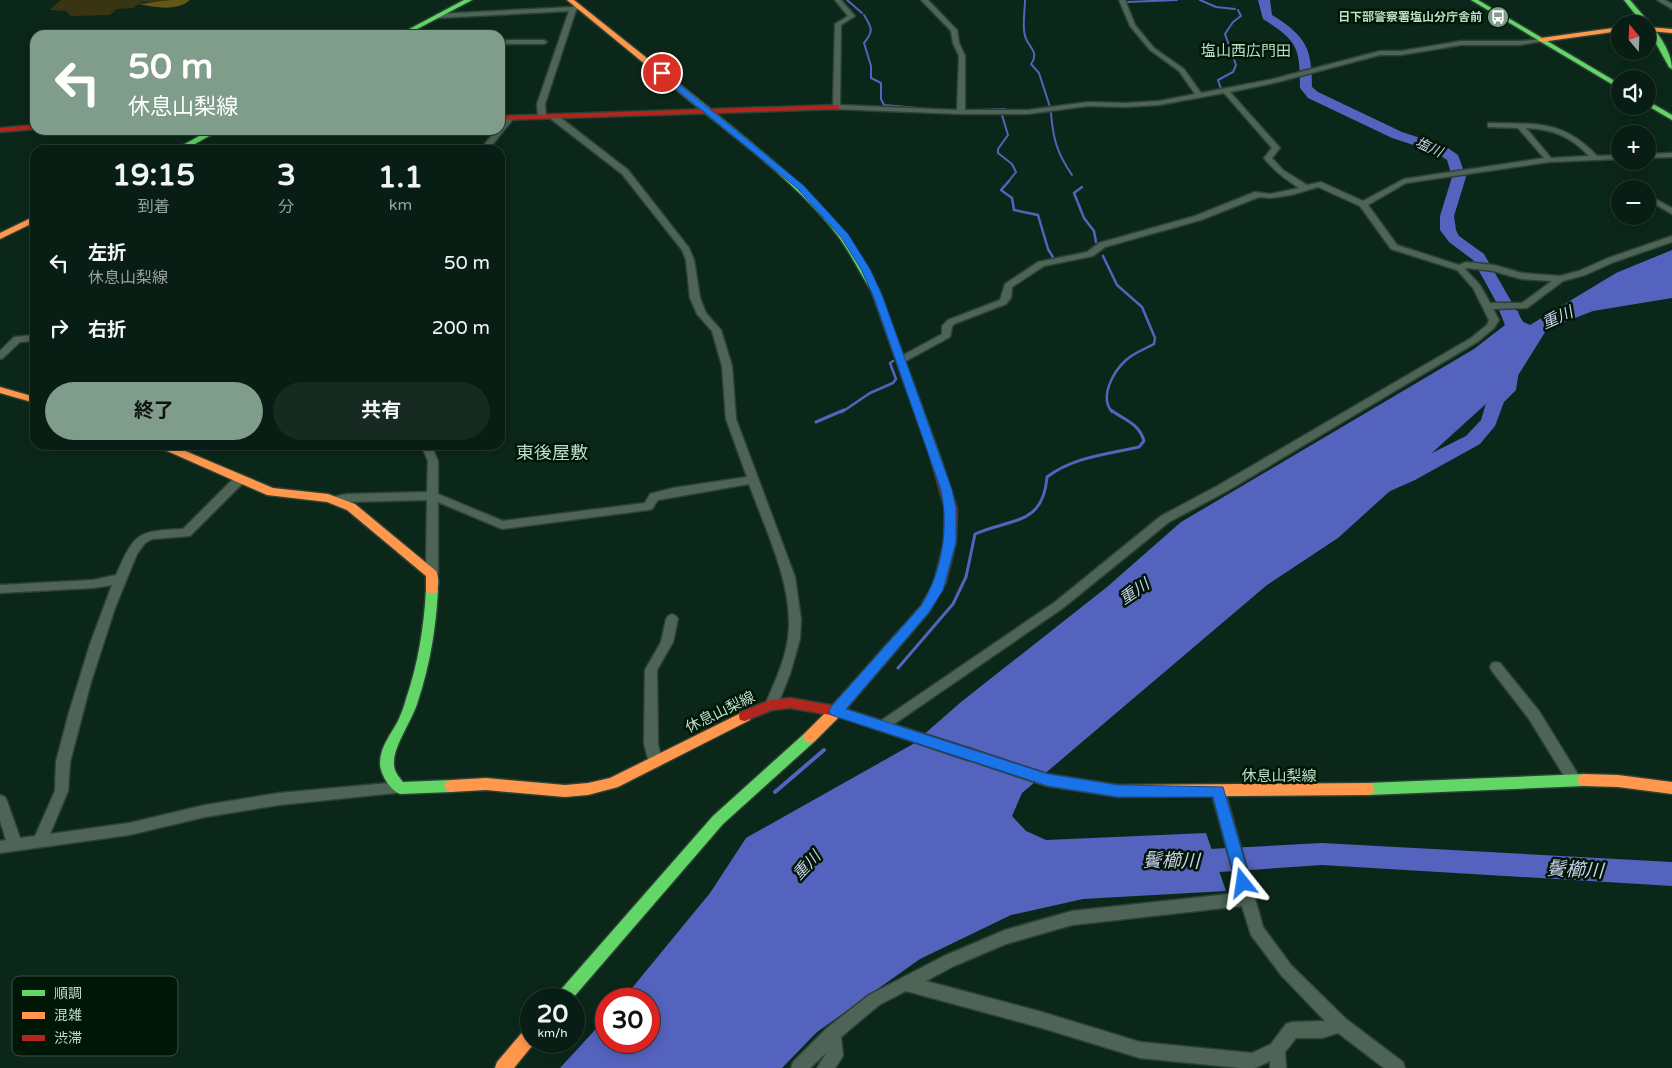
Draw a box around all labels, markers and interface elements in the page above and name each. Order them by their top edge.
bus stop icon: 日下部警察署塩山分庁舎前 [1486,5,1510,29]
place label: 日下部警察署塩山分庁舎前 [1338,10,1482,24]
north arrow [1611,15,1656,60]
map controls [1611,15,1656,225]
district label: 塩山西広門田 [1201,42,1291,60]
text: 50 m [128,46,213,88]
icon: left [45,50,110,115]
pin [641,52,683,94]
icon: arrive [648,59,676,87]
button: sound [1611,70,1656,115]
text: 休息山梨線 [128,94,238,120]
button: + [1611,125,1656,170]
water label: 塩川 [1413,134,1447,162]
text: 19:15 [112,157,195,194]
text: 3 [277,157,296,194]
text: 1.1 [378,159,423,196]
button: − [1611,180,1656,225]
text: km [389,195,412,215]
text: 到着 [137,197,169,217]
text: 分 [278,197,294,217]
text: 左折 [88,242,126,264]
icon: left [45,249,73,277]
text: 50 m [444,252,490,274]
text: 休息山梨線 [88,268,168,288]
water label: 重川 [1539,301,1578,334]
icon: right [45,314,73,342]
text: 200 m [432,317,490,339]
text: 右折 [88,319,126,341]
button: 終了 [45,382,263,440]
button: 共有 [273,382,490,440]
district label: 東後屋敷 [516,442,588,464]
water label: 重川 [1116,573,1155,609]
street label: 休息山梨線 [682,687,758,737]
street label: 休息山梨線 [1241,767,1317,785]
water label: 重川 [789,846,826,884]
water label: 鬢櫛川 [1142,850,1202,873]
position arrow [1216,856,1268,908]
water label: 鬢櫛川 [1546,858,1606,883]
legend [12,976,178,1056]
text: 順調 [54,985,82,1002]
speed limit sign: 30 [595,988,660,1053]
text: 20 [537,999,568,1029]
text: 混雑 [54,1007,82,1024]
text: km/h [537,1026,568,1040]
text: 渋滞 [54,1030,82,1047]

